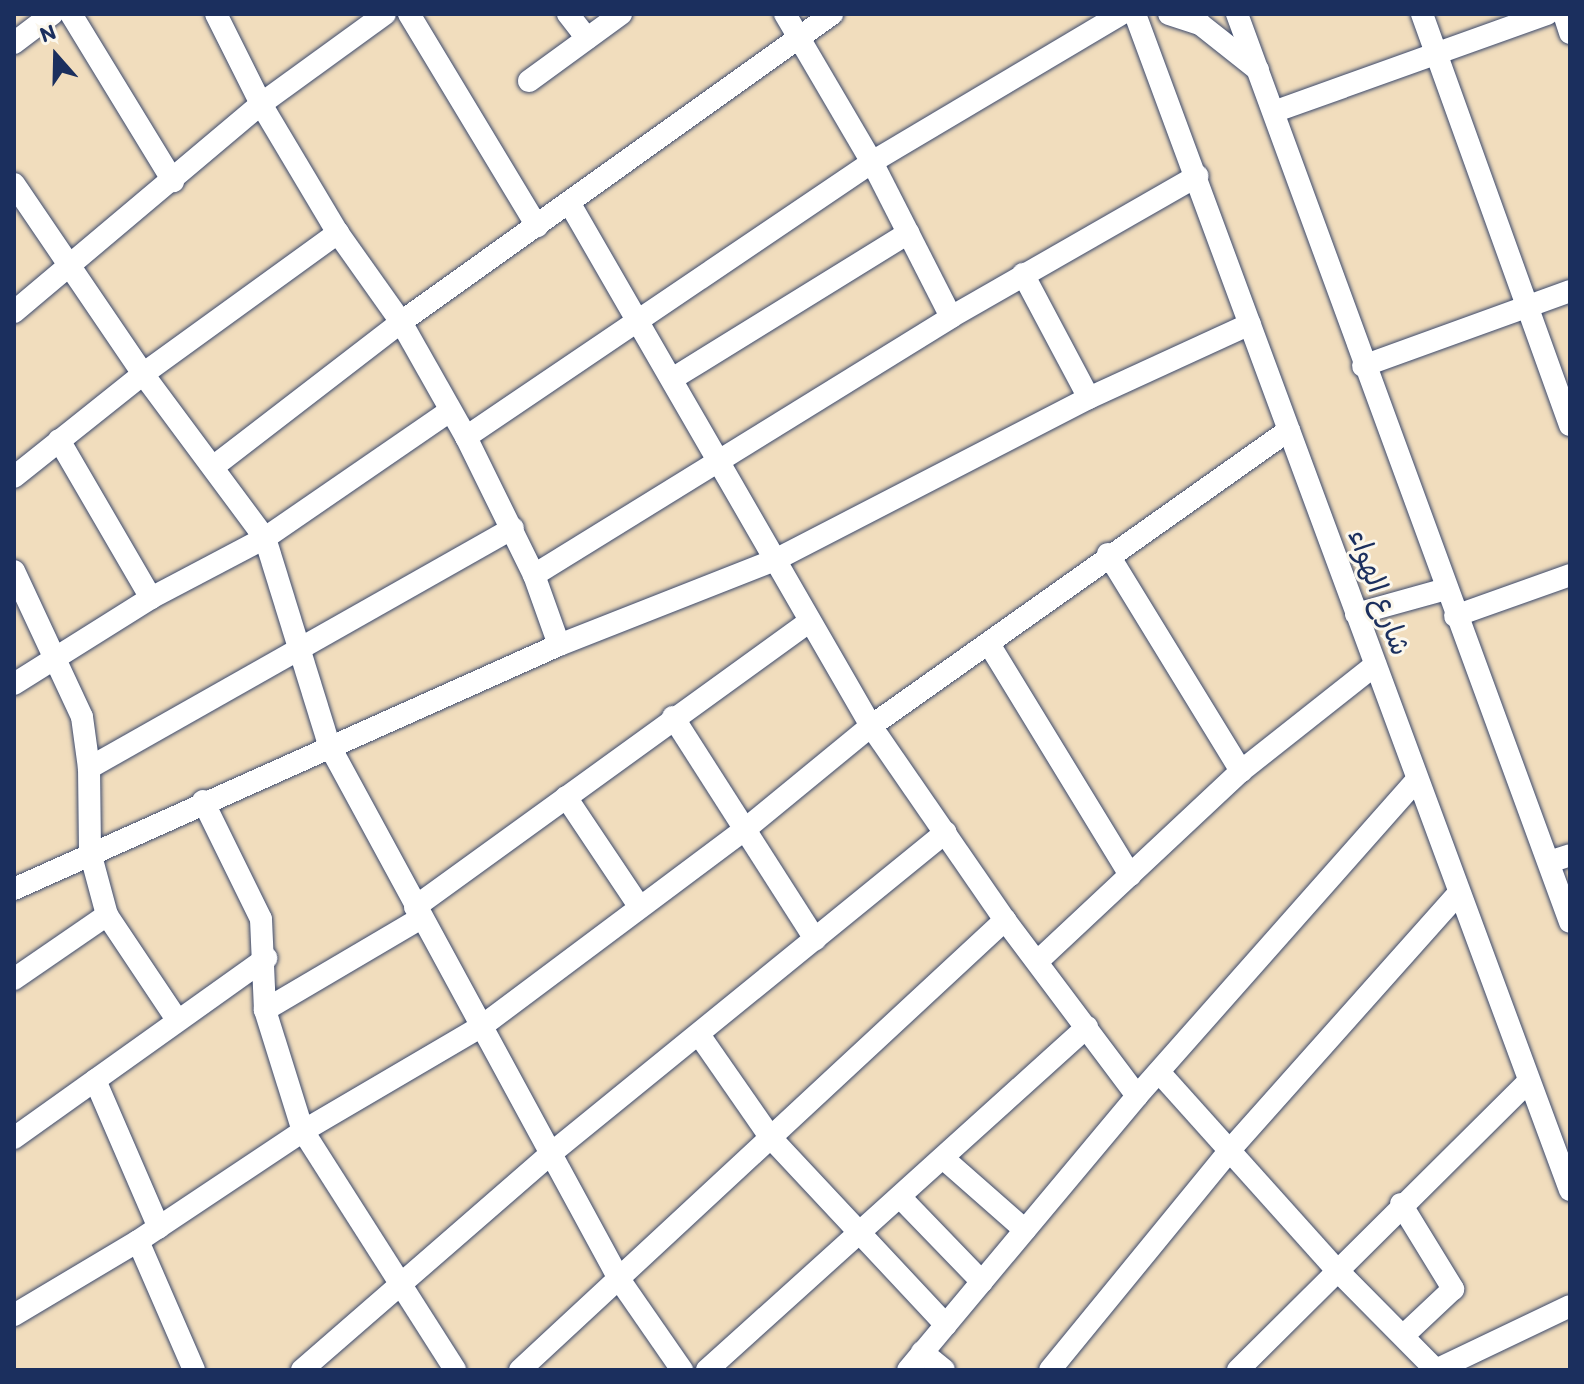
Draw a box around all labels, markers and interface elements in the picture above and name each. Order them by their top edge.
north arrow [16,16,96,96]
text: N [36,18,59,48]
street label: شارع الهواء [1342,524,1418,660]

